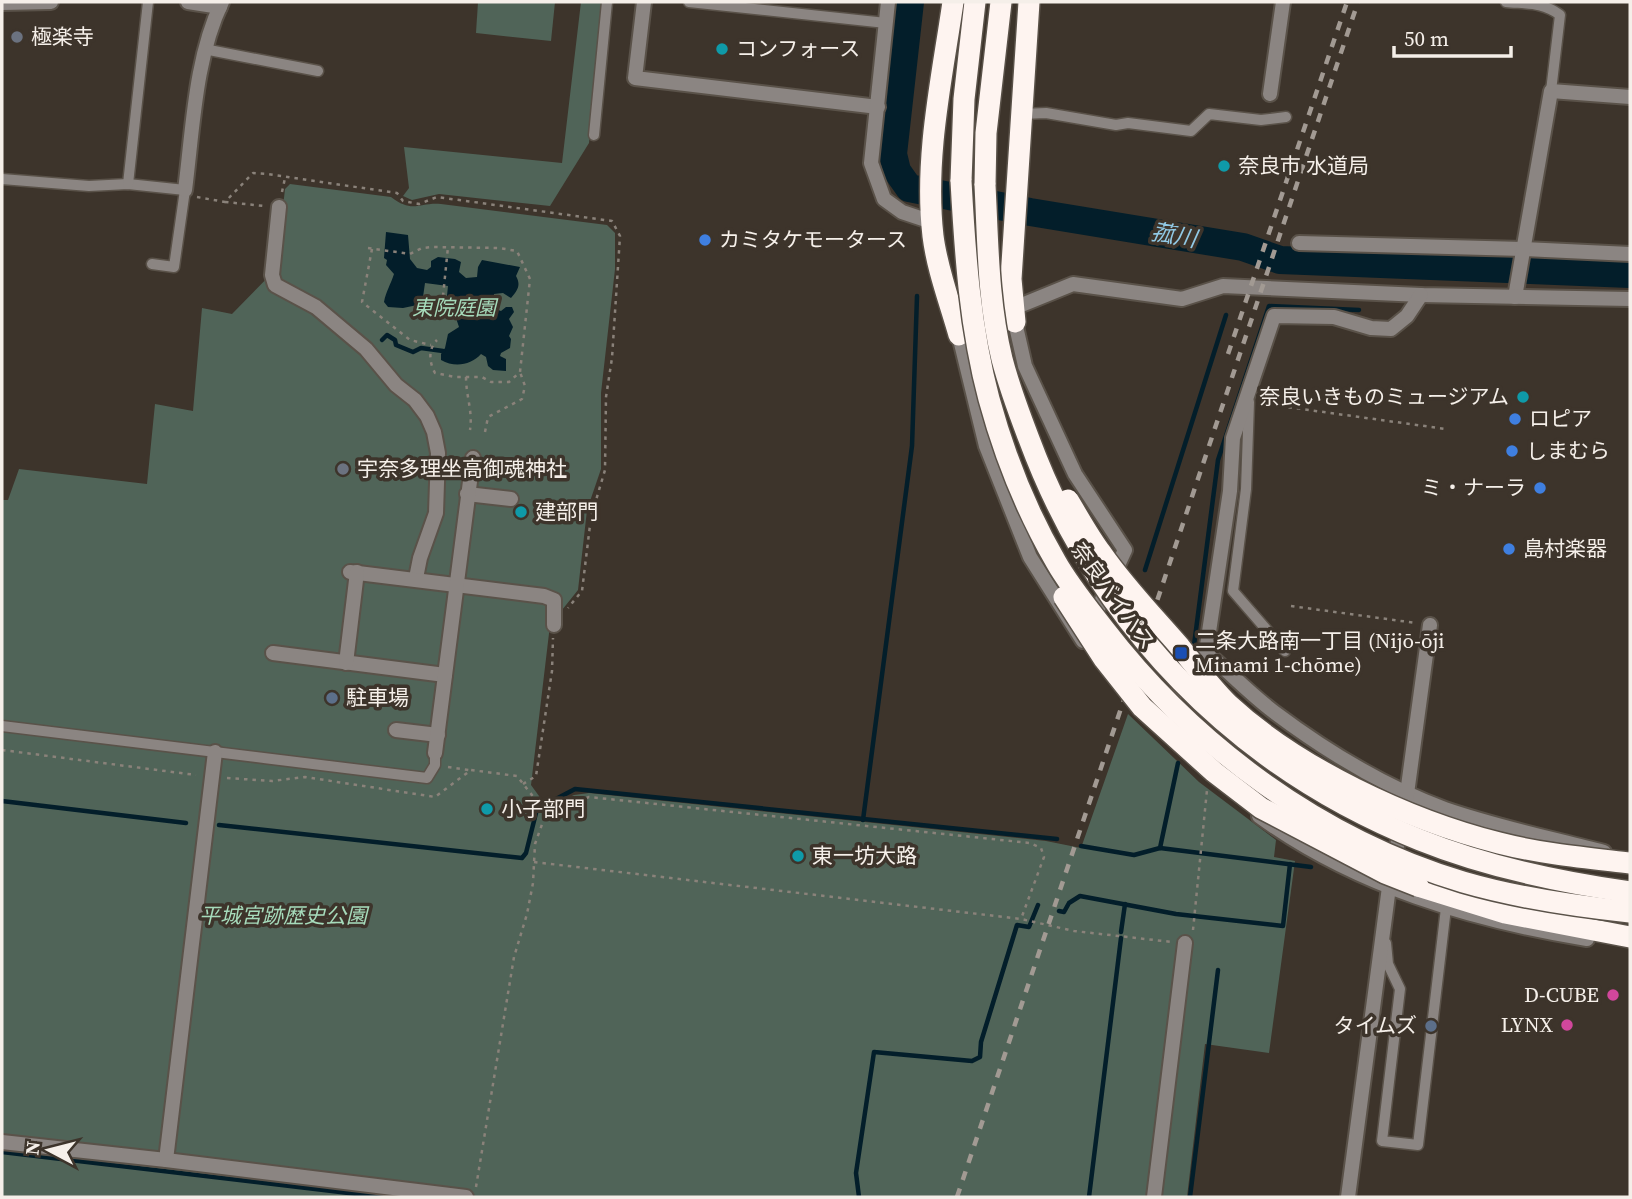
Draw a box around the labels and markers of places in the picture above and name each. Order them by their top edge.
place label: 極楽寺 [31,22,94,51]
marker: 極楽寺 [9,29,25,45]
place label: コンフォース [736,34,860,63]
marker: コンフォース [714,41,730,57]
place label: 奈良市 水道局 [1238,151,1369,180]
marker: 奈良市 水道局 [1216,158,1232,174]
place label: カミタケモータース [719,225,907,254]
marker: カミタケモータース [697,232,713,248]
place label: 奈良いきものミュージアム [1259,382,1509,411]
marker: 奈良いきものミュージアム [1515,389,1531,405]
place label: ロピア [1529,404,1592,433]
marker: ロピア [1507,411,1523,427]
place label: しまむら [1526,436,1610,465]
marker: しまむら [1504,443,1520,459]
place label: 宇奈多理坐高御魂神社 [357,454,567,483]
marker: 宇奈多理坐高御魂神社 [335,461,351,477]
place label: ミ・ナーラ [1421,473,1526,502]
marker: ミ・ナーラ [1532,480,1548,496]
place label: 建部門 [535,497,598,526]
marker: 建部門 [513,504,529,520]
place label: 島村楽器 [1523,534,1607,563]
marker: 島村楽器 [1501,541,1517,557]
place label: 二条大路南一丁目 (Nijō-ōji Minami 1-chōme) [1195,626,1445,679]
marker: 二条大路南一丁目 (Nijō-ōji Minami 1-chōme) [1173,645,1189,661]
place label: 駐車場 [346,683,409,712]
marker: 駐車場 [324,690,340,706]
place label: 小子部門 [501,794,585,823]
marker: 小子部門 [479,801,495,817]
place label: 東一坊大路 [812,841,917,870]
marker: 東一坊大路 [790,848,806,864]
place label: D-CUBE [1524,980,1599,1009]
marker: D-CUBE [1605,987,1621,1003]
place label: LYNX [1501,1010,1553,1039]
place label: タイムズ [1333,1011,1417,1040]
marker: LYNX [1559,1017,1575,1033]
marker: タイムズ [1423,1018,1439,1034]

